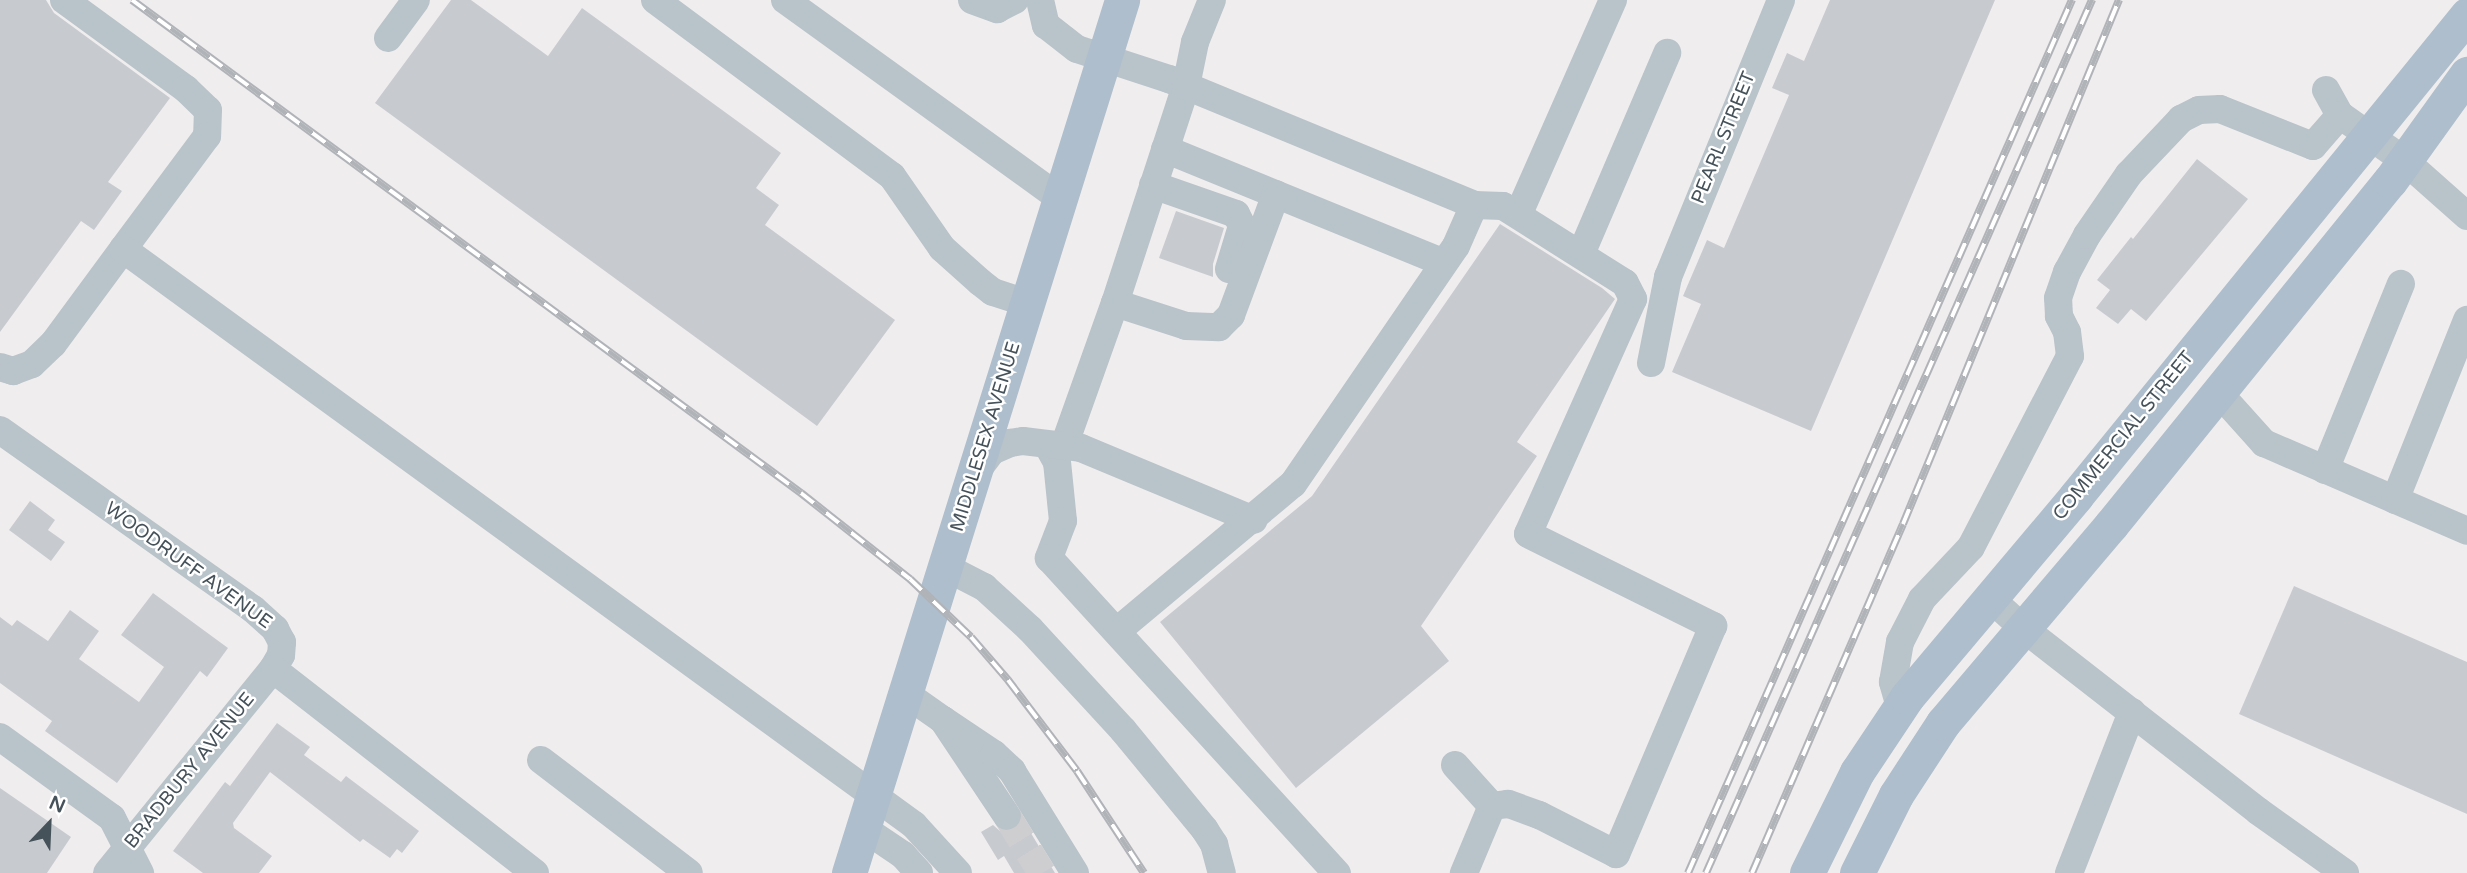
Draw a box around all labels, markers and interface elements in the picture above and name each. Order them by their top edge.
street label: PEARL STREET [1687,69,1761,207]
street label: MIDDLESEX AVENUE [946,339,1026,535]
street label: COMMERCIAL STREET [2049,347,2199,525]
street label: WOODRUFF AVENUE [100,498,276,634]
street label: BRADBURY AVENUE [120,689,260,853]
north arrow [14,789,84,859]
text: N [46,792,69,818]

